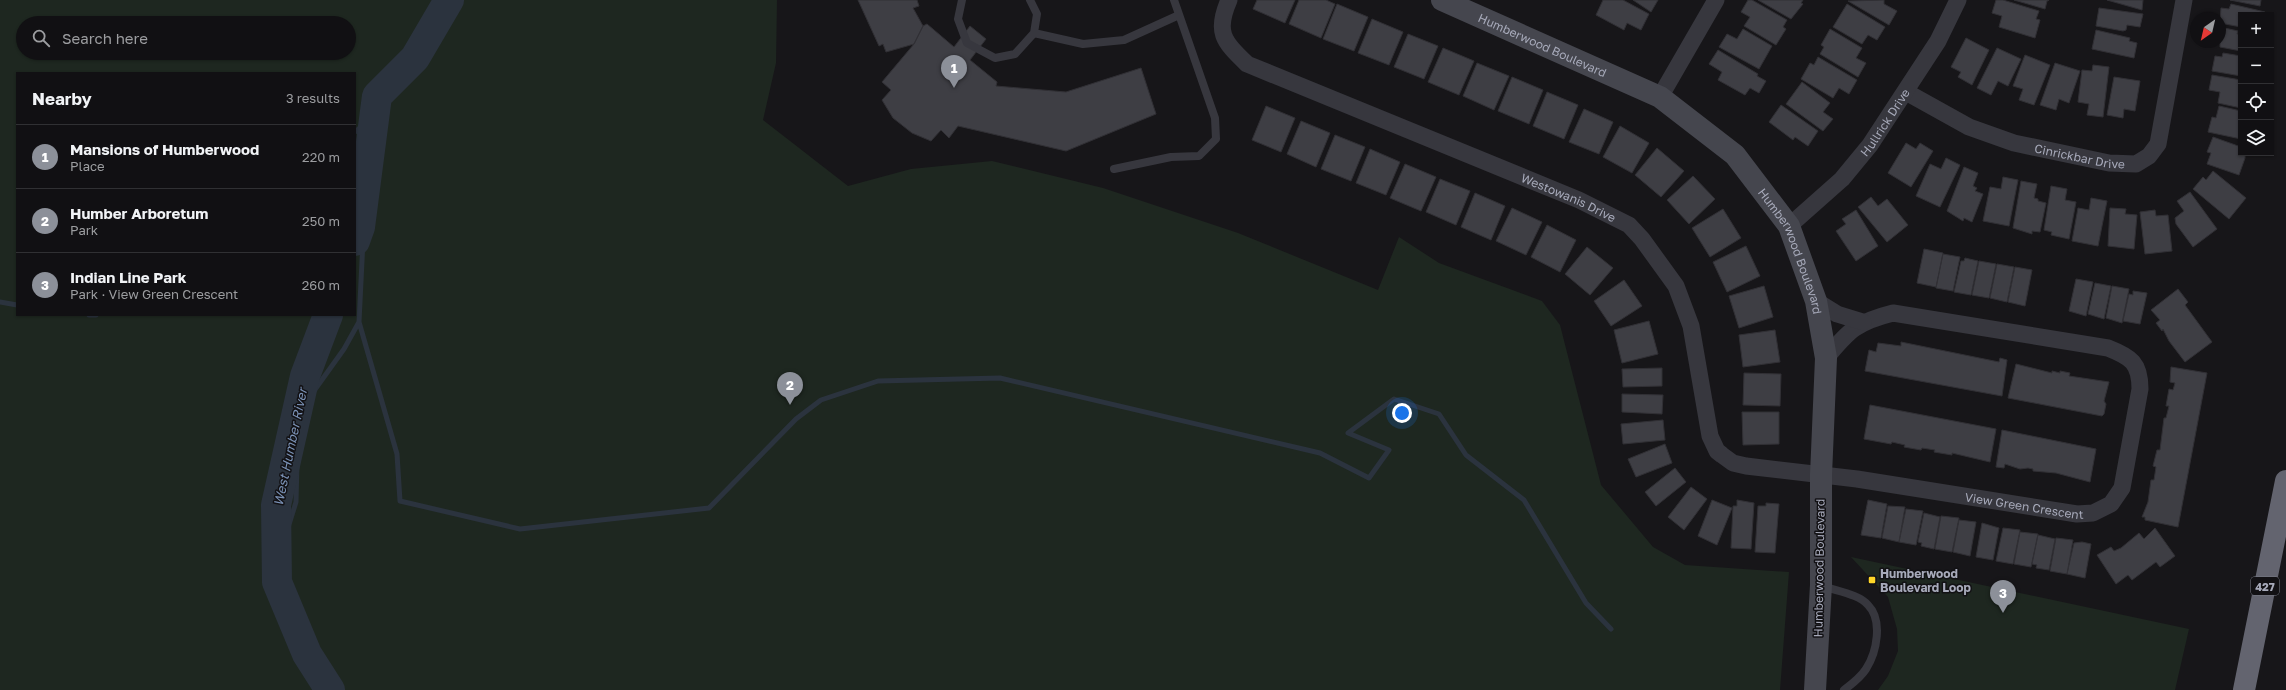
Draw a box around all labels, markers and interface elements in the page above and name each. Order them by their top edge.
street label: Humberwood Boulevard [1476,10,1609,80]
north arrow [2190,12,2226,48]
map controls [2238,12,2274,156]
button: + [2238,12,2274,48]
search box [16,16,356,60]
icon: search [30,27,52,49]
text: Search here [62,29,148,47]
button: − [2238,48,2274,84]
pin: 1 [941,55,967,88]
button: locate [2238,84,2274,120]
street label: Hullrick Drive [1857,85,1913,159]
text: Nearby [32,88,92,109]
text: 3 results [286,90,340,106]
button: layers [2238,120,2274,156]
text: Mansions of Humberwood [70,140,259,158]
street label: Cinrickbar Drive [2033,140,2125,171]
text: 1 [42,149,48,165]
text: 220 m [302,149,340,165]
text: Place [70,158,105,174]
street label: Westowanis Drive [1519,170,1619,225]
street label: Humberwood Boulevard [1755,185,1826,315]
text: Humber Arboretum [70,204,208,222]
text: 2 [41,213,49,229]
text: 250 m [302,213,340,229]
text: Park [70,222,98,238]
text: Indian Line Park [70,268,186,286]
text: 3 [41,277,49,293]
text: 260 m [302,277,340,293]
text: Park · View Green Crescent [70,286,238,302]
pin: 2 [777,372,803,405]
water label: West Humber River [270,385,311,507]
your location [1392,403,1412,423]
street label: View Green Crescent [1964,489,2084,522]
street label: Humberwood Boulevard [1810,499,1828,637]
place label: Humberwood Boulevard Loop [1880,566,1971,595]
marker: Humberwood Boulevard Loop [1867,575,1877,585]
road number: 427 [2251,577,2279,595]
pin: 3 [1990,580,2016,613]

